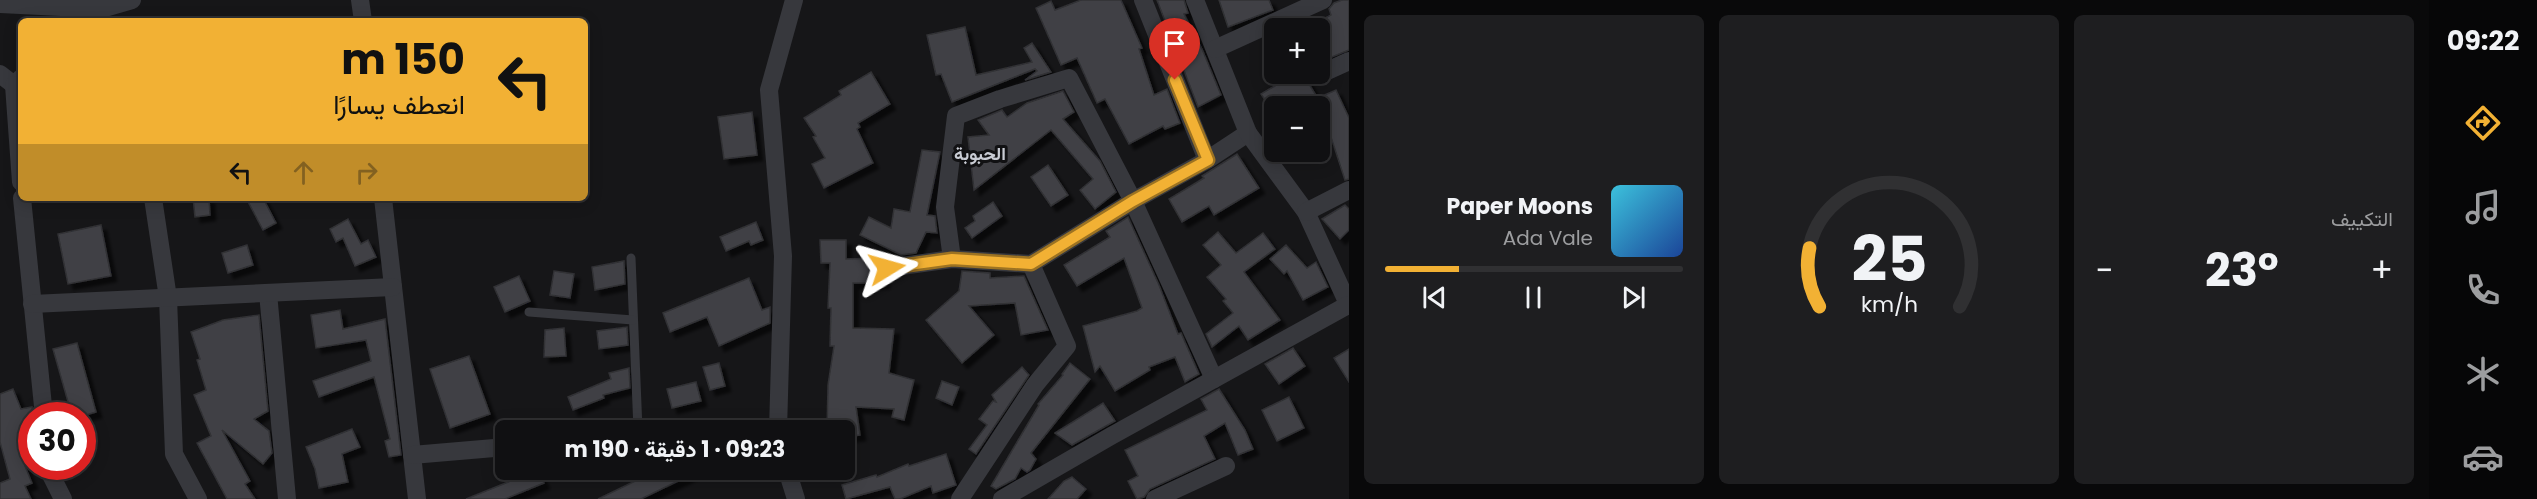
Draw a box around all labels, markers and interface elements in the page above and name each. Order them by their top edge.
pin [1149,18,1200,80]
map controls [1264,18,1330,162]
button: + [1264,18,1330,84]
text: 09:22 [2447,22,2519,59]
icon: arrive [1158,27,1191,60]
text: 150 m [341,30,465,89]
icon: left [486,42,564,120]
text: انعطف يسارًا [333,86,465,123]
button: − [1264,96,1330,162]
icon: directions [2462,102,2504,144]
district label: الحبوبة [954,141,1006,166]
icon: left [224,156,257,189]
icon: ahead [287,156,320,189]
icon: right [350,156,383,189]
icon: music [2462,186,2504,228]
text: Paper Moons [1446,191,1593,222]
text: التكييف [2331,205,2393,233]
text: 25 [1851,215,1927,303]
text: Ada Vale [1503,224,1593,252]
position arrow [855,236,919,300]
text: 23° [2205,239,2279,302]
text: − [2095,247,2113,294]
text: + [2370,247,2393,294]
icon: phone [2462,269,2504,311]
icon: previous [1418,281,1451,314]
icon: pause [1517,281,1550,314]
icon: next [1617,281,1650,314]
text: km/h [1860,289,1918,320]
icon: climate [2462,353,2504,395]
speed limit sign: 30 [18,402,96,480]
text: 09:23 · 1 دقيقة · 190 m [565,434,785,465]
icon: car [2462,436,2504,478]

